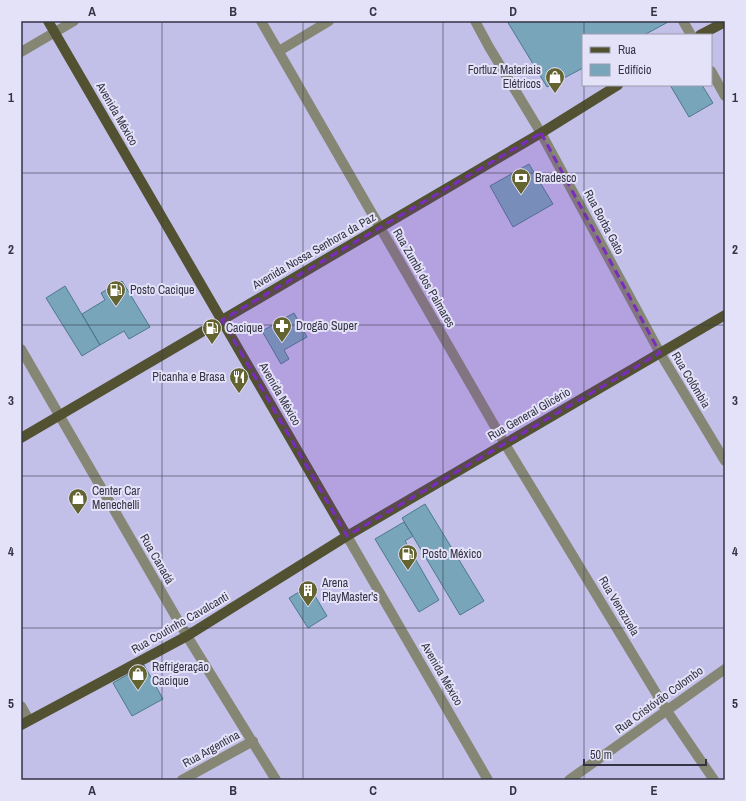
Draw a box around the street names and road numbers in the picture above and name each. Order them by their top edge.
street label: Avenida México [92,79,142,148]
street label: Rua Borba Gato [580,187,628,257]
street label: Avenida Nossa Senhora da Paz [249,209,379,293]
street label: Rua Zumbi dos Palmares [389,226,459,330]
street label: Rua Colômbia [668,349,714,412]
street label: Avenida México [255,359,305,428]
street label: Rua General Glicério [485,384,573,444]
street label: Rua Canadá [136,531,178,587]
street label: Rua Venezuela [595,573,643,639]
street label: Rua Coutinho Cavalcanti [128,589,232,657]
street label: Avenida México [417,639,467,708]
street label: Rua Cristóvão Colombo [612,663,706,737]
street label: Rua Argentina [180,726,243,771]

